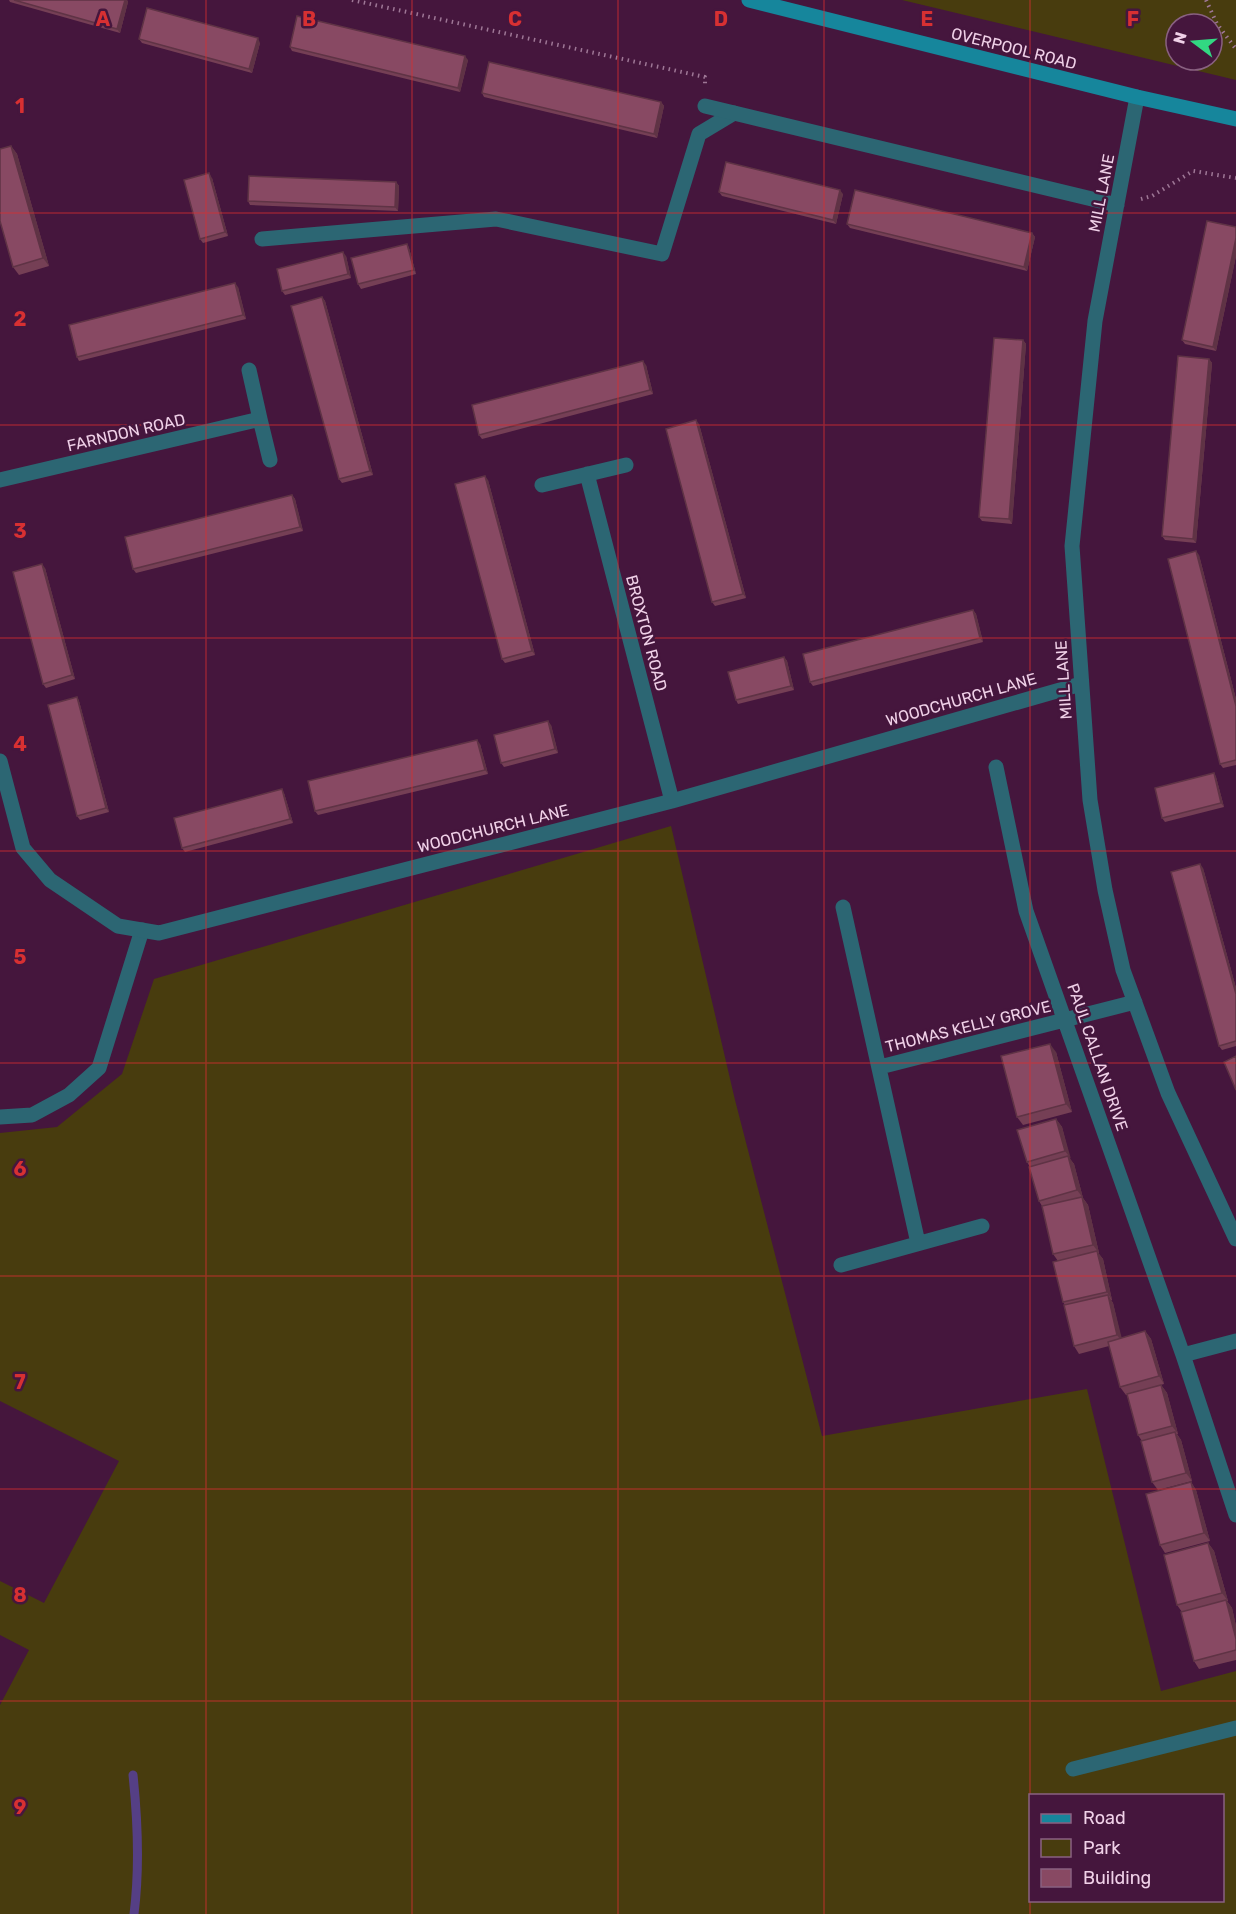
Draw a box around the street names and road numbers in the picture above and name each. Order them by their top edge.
street label: OVERPOOL ROAD [949,24,1079,73]
street label: MILL LANE [1085,152,1118,234]
street label: FARNDON ROAD [65,410,187,455]
street label: BROXTON ROAD [622,573,671,693]
street label: MILL LANE [1051,640,1076,720]
street label: WOODCHURCH LANE [884,669,1039,730]
street label: WOODCHURCH LANE [415,800,571,857]
street label: PAUL CALLAN DRIVE [1063,981,1132,1134]
street label: THOMAS KELLY GROVE [883,997,1053,1056]

